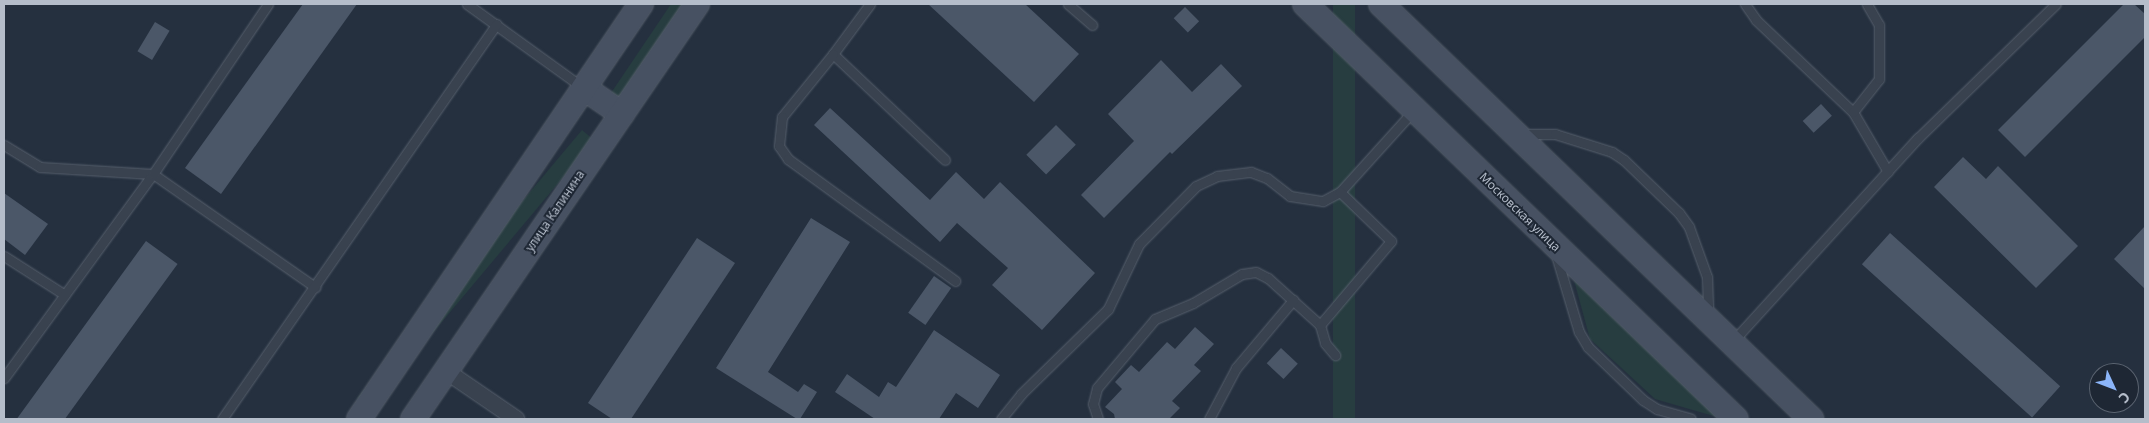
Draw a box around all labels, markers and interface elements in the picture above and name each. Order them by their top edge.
street label: улица Калинина [523,168,587,254]
street label: Московская улица [1477,170,1563,254]
north arrow [2089,363,2139,413]
text: С [2115,388,2135,408]

